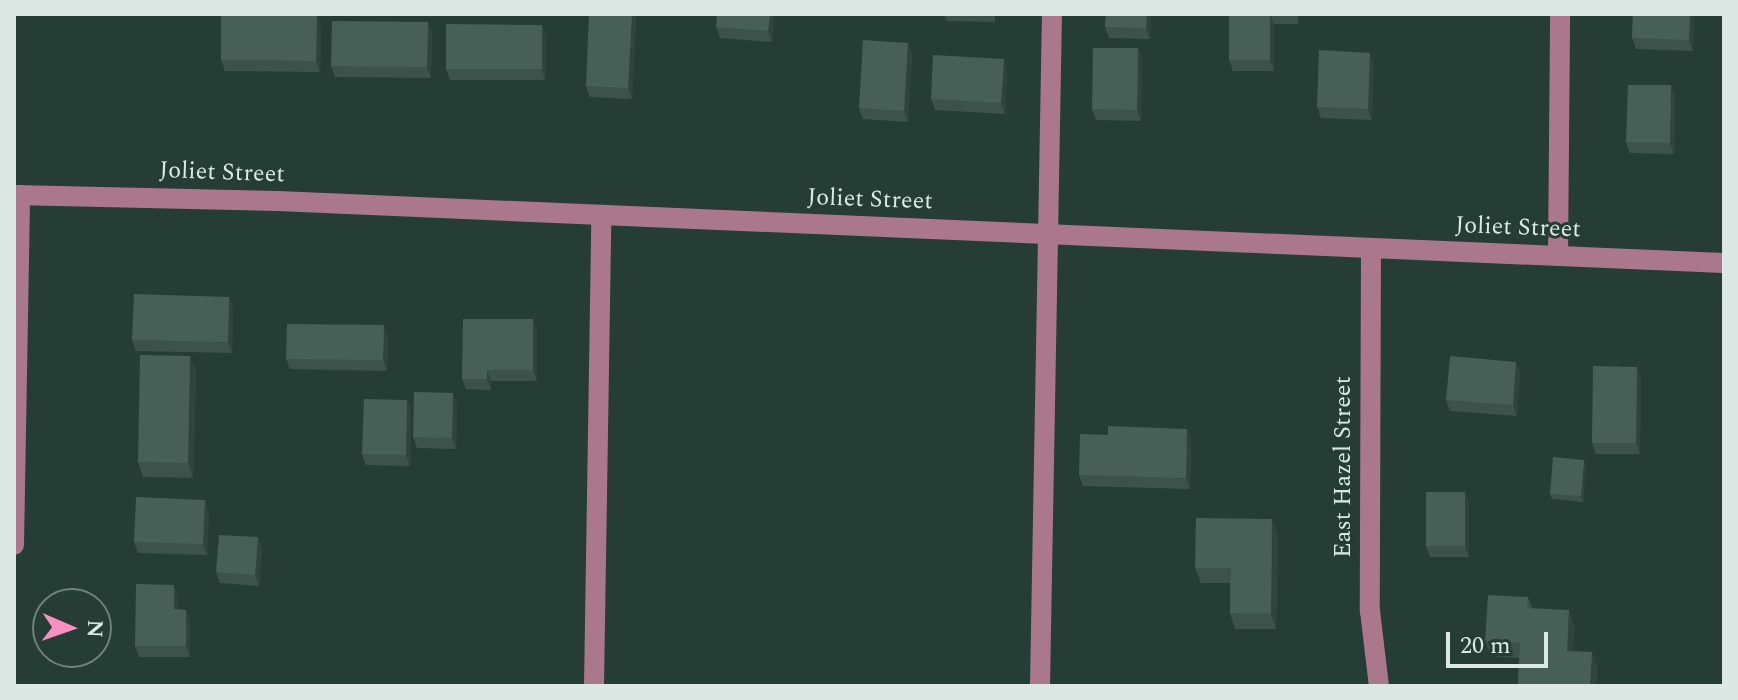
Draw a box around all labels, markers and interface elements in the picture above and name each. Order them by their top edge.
street label: Joliet Street [159,156,285,190]
street label: Joliet Street [807,183,933,217]
street label: Joliet Street [1455,211,1581,245]
street label: East Hazel Street [1330,376,1358,558]
north arrow [32,588,112,668]
scale bar [1450,616,1552,666]
text: N [78,619,111,638]
text: 20 m [1460,628,1511,664]

